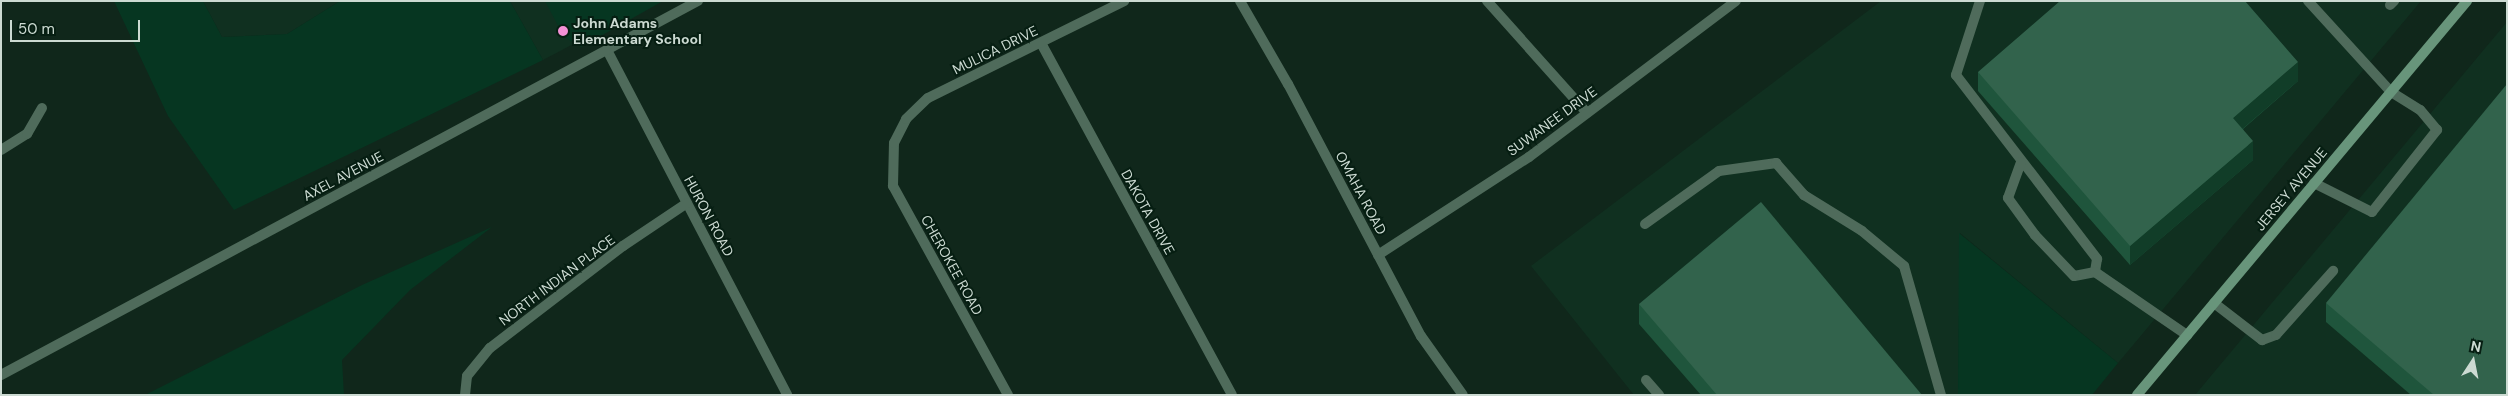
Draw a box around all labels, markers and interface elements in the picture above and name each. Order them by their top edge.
scale bar [12,10,142,42]
place label: John Adams Elementary School [573,15,702,48]
text: 50 m [18,19,55,39]
street label: MULICA DRIVE [950,22,1040,78]
marker: John Adams Elementary School [557,25,569,37]
street label: SUWANEE DRIVE [1504,83,1600,159]
street label: JERSEY AVENUE [2251,144,2331,234]
street label: AXEL AVENUE [300,148,386,204]
street label: OMAHA ROAD [1332,149,1390,237]
street label: DAKOTA DRIVE [1118,167,1178,257]
street label: HURON ROAD [681,173,737,259]
street label: CHEROKEE ROAD [918,212,986,318]
street label: NORTH INDIAN PLACE [496,231,618,329]
north arrow [2448,336,2498,386]
text: N [2469,336,2483,356]

